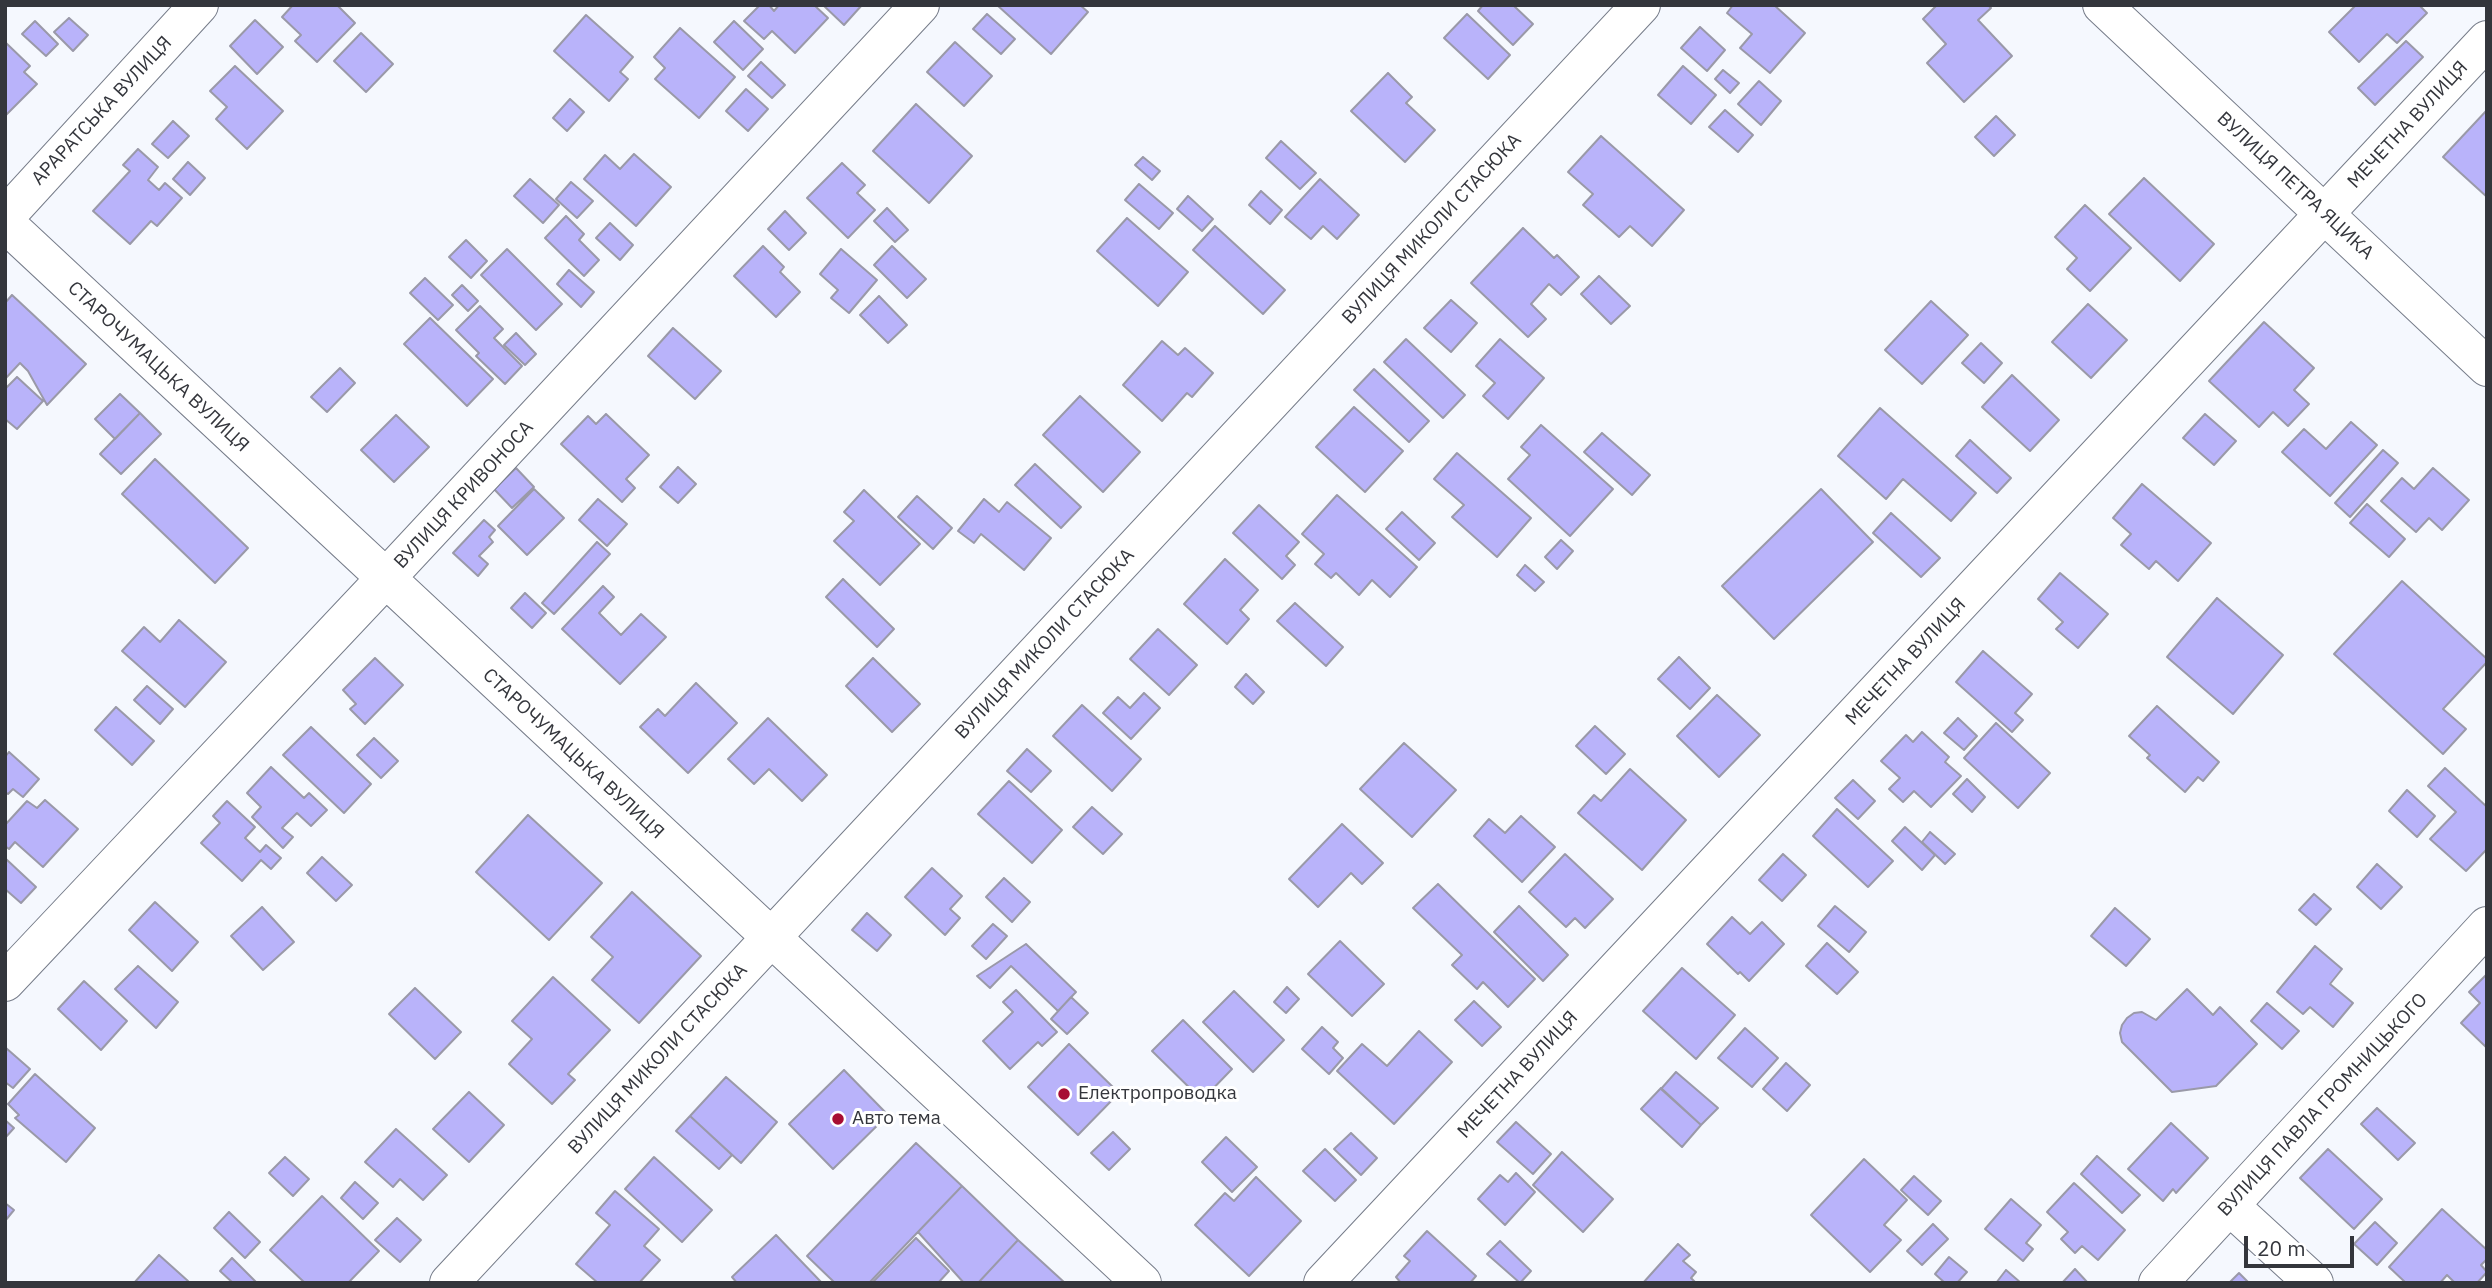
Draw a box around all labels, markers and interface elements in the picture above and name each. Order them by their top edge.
street label: АРАРАТСЬКА ВУЛИЦЯ [27,32,177,190]
street label: МЕЧЕТНА ВУЛИЦЯ [2343,57,2473,193]
street label: ВУЛИЦЯ ПЕТРА ЯЦИКА [2212,107,2378,265]
street label: ВУЛИЦЯ МИКОЛИ СТАСЮКА [1338,129,1526,329]
street label: СТАРОЧУМАЦЬКА ВУЛИЦЯ [63,277,253,457]
street label: ВУЛИЦЯ КРИВОНОСА [390,416,538,574]
street label: ВУЛИЦЯ МИКОЛИ СТАСЮКА [951,544,1139,744]
street label: МЕЧЕТНА ВУЛИЦЯ [1841,594,1971,730]
street label: СТАРОЧУМАЦЬКА ВУЛИЦЯ [478,664,668,844]
street label: ВУЛИЦЯ МИКОЛИ СТАСЮКА [564,959,752,1159]
street label: ВУЛИЦЯ ПАВЛА ГРОМНИЦЬКОГО [2213,989,2433,1221]
street label: МЕЧЕТНА ВУЛИЦЯ [1453,1007,1583,1143]
place label: Електропроводка [1078,1083,1237,1105]
marker: Електропроводка [1056,1086,1072,1102]
place label: Авто тема [852,1108,941,1130]
marker: Авто тема [830,1111,846,1127]
scale bar [2247,1222,2357,1266]
text: 20 m [2257,1234,2306,1262]

